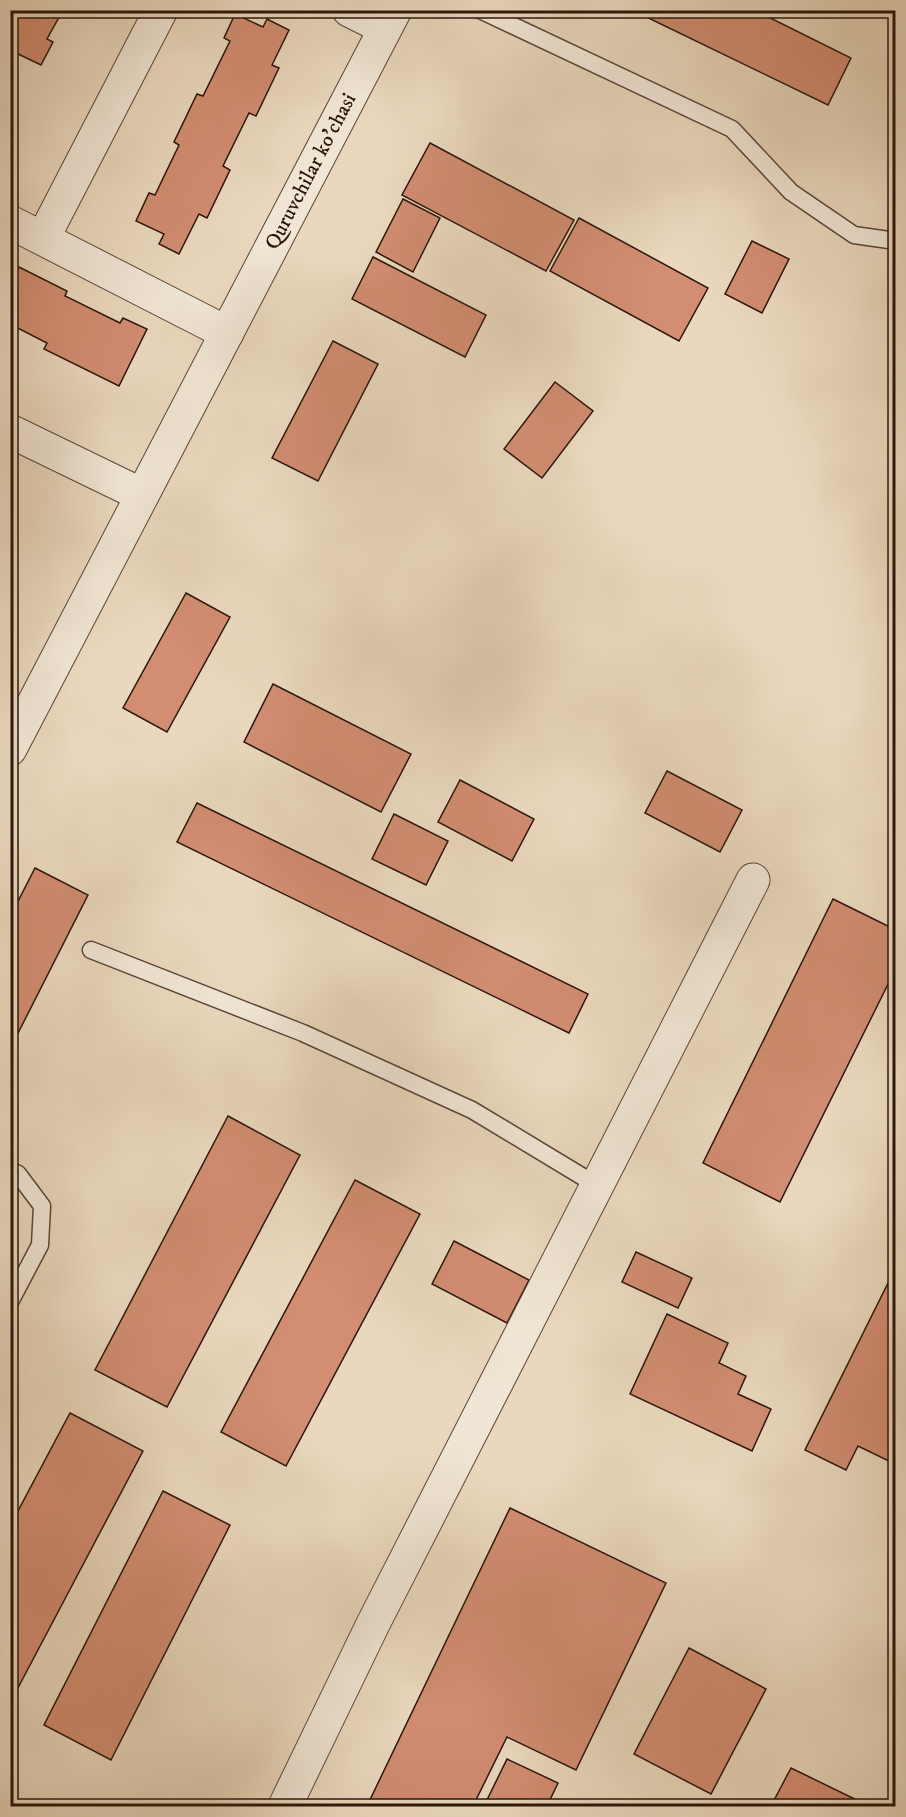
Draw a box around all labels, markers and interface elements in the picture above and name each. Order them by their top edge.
street label: Quruvchilar ko'chasi [259,89,362,254]

